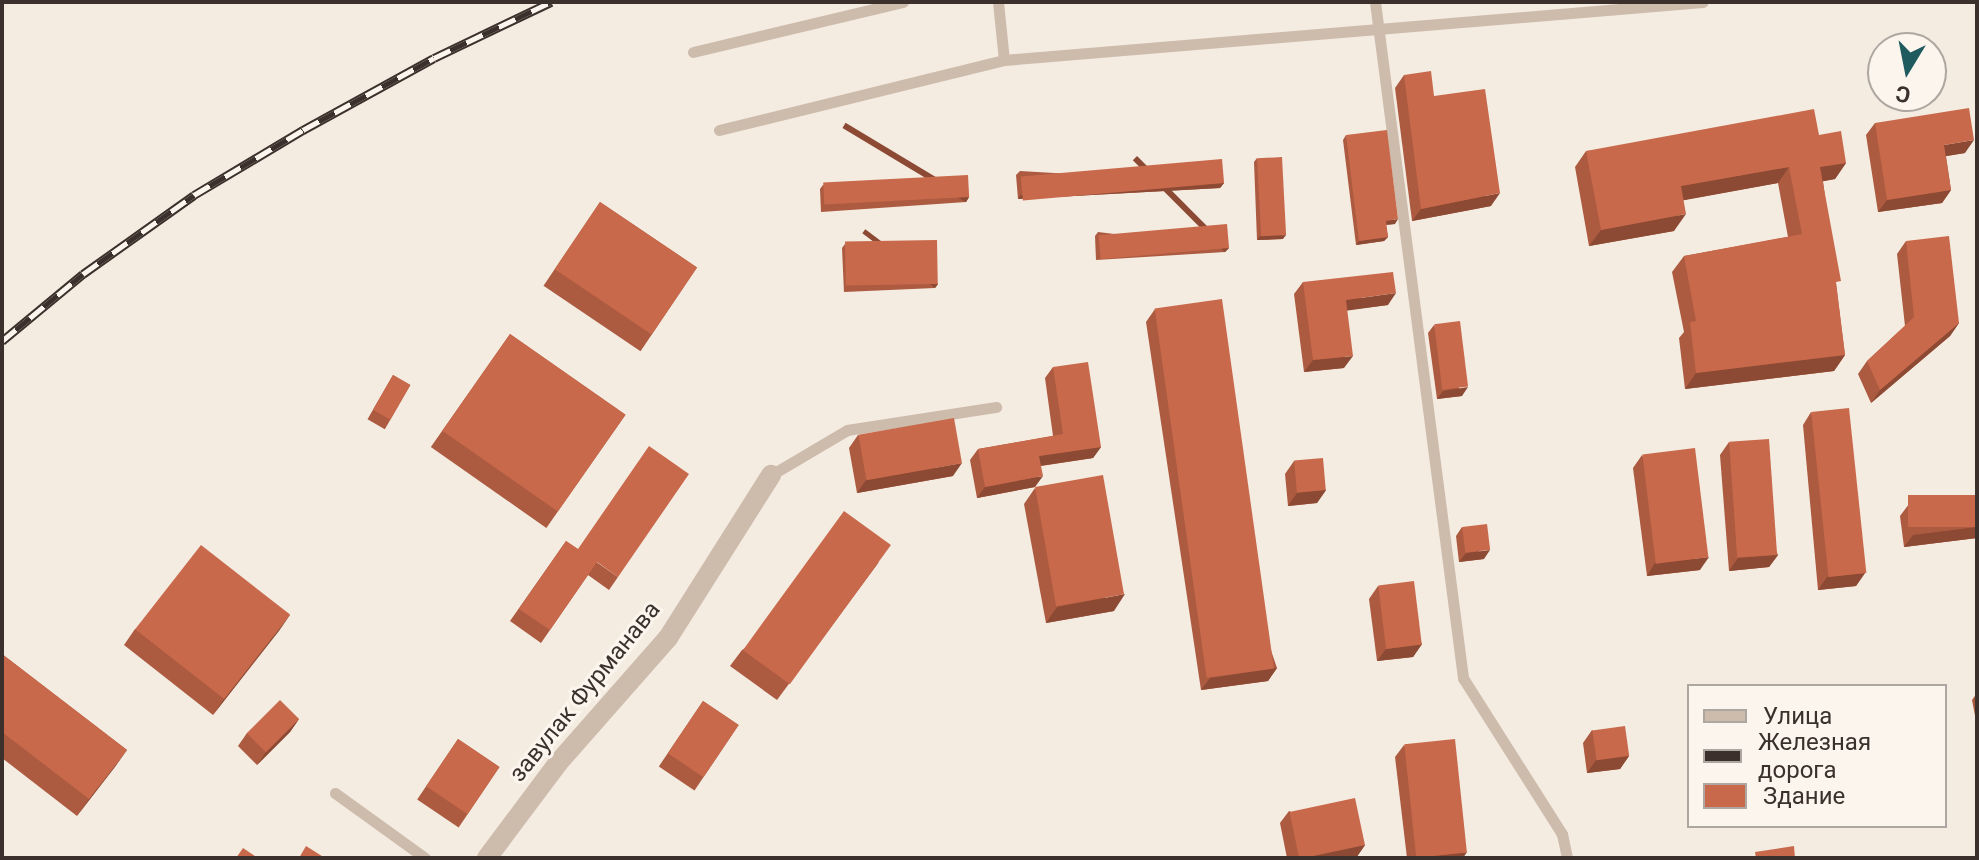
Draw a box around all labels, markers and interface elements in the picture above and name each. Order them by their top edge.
north arrow [1867,32,1947,112]
text: С [1894,81,1912,108]
street label: завулак Фурманава [503,596,667,788]
legend [1687,684,1947,828]
text: Улица [1763,702,1832,730]
text: Железная дорога [1758,728,1871,784]
text: Здание [1763,782,1845,810]

